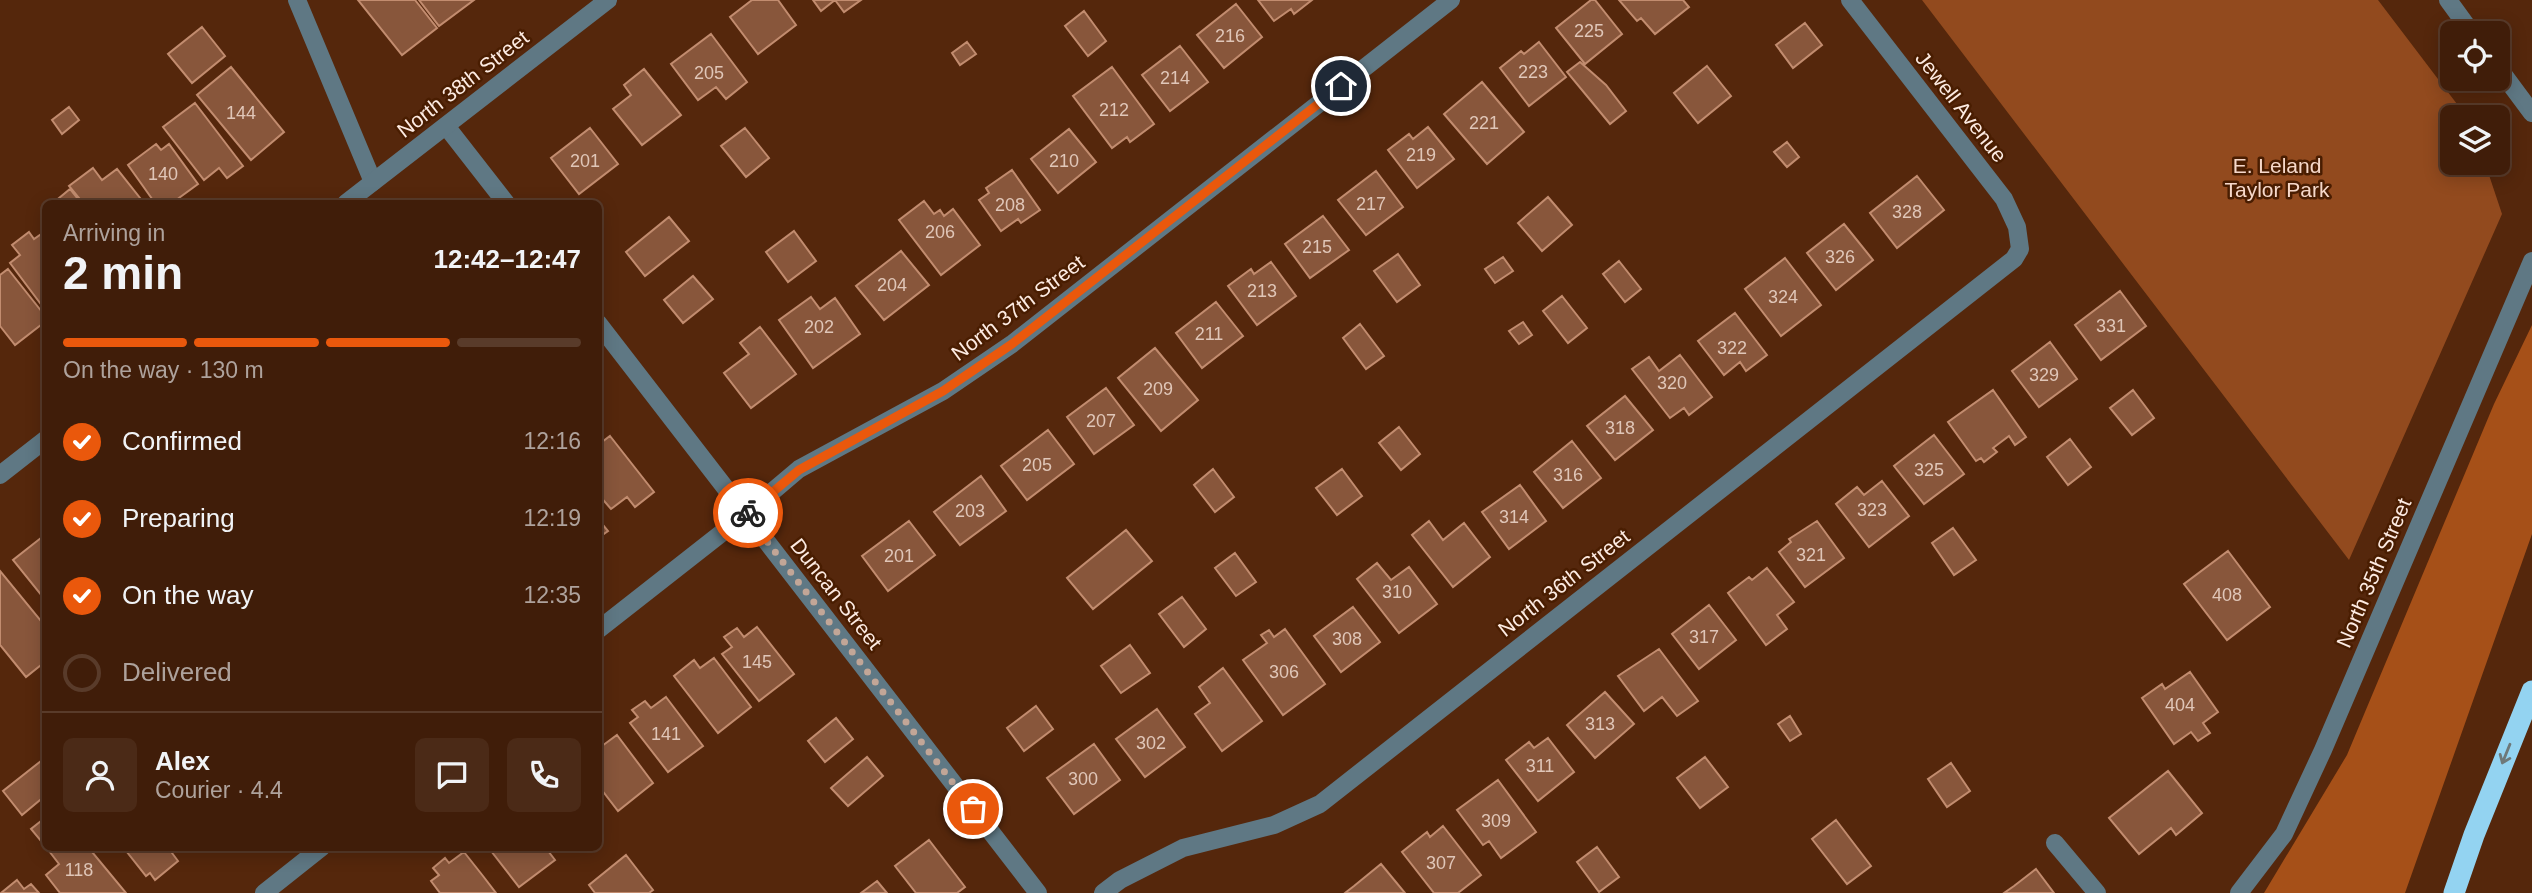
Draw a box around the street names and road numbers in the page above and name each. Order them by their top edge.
street label: North 38th Street [393,25,533,142]
street label: Jewell Avenue [1911,47,2012,167]
street label: North 37th Street [947,250,1089,365]
street label: North 35th Street [2332,495,2415,651]
street label: North 36th Street [1494,524,1634,641]
street label: Duncan Street [786,534,887,654]

